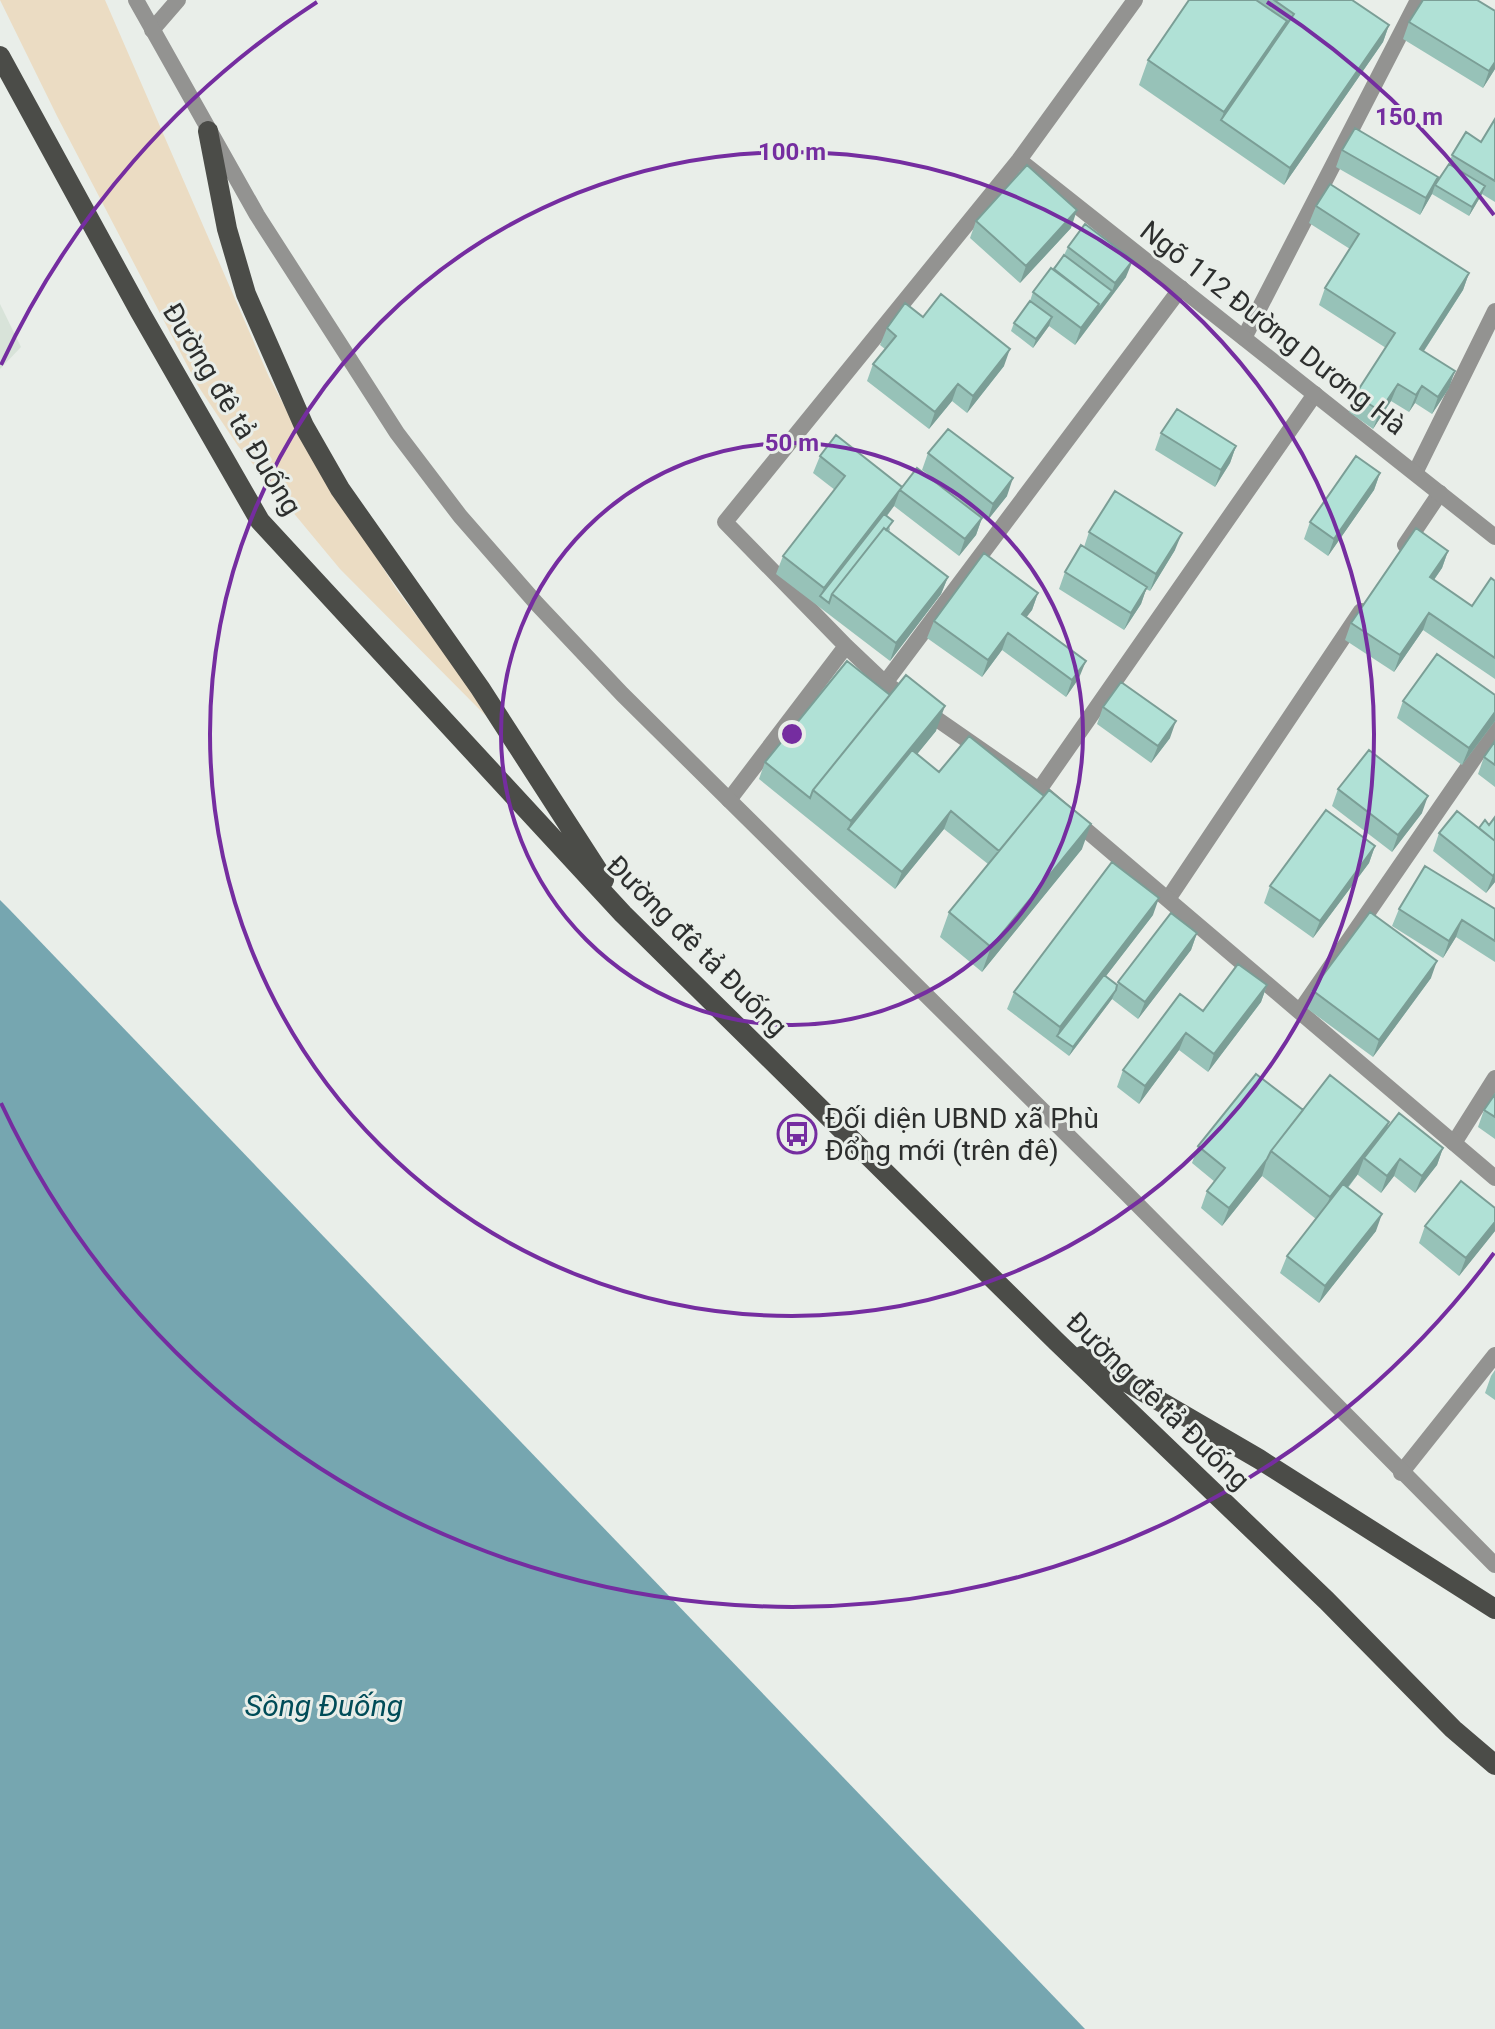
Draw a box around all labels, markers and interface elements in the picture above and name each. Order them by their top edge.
text: 150 m [1375,103,1443,131]
text: 100 m [758,138,826,166]
street label: Ngõ 112 Đường Dương Hà [1134,214,1412,442]
street label: Đường đê tả Đuống [156,297,308,521]
text: 50 m [765,429,819,457]
centre of rings [778,720,806,748]
street label: Đường đê tả Đuống [600,849,794,1043]
place label: Đối diện UBND xã Phù Đổng mới (trên đê) [825,1102,1099,1167]
bus stop icon: Đối diện UBND xã Phù Đổng mới (trên đê) [776,1113,818,1155]
street label: Đường đê tả Đuống [1060,1305,1256,1497]
water label: Sông Đuống [245,1688,403,1723]

